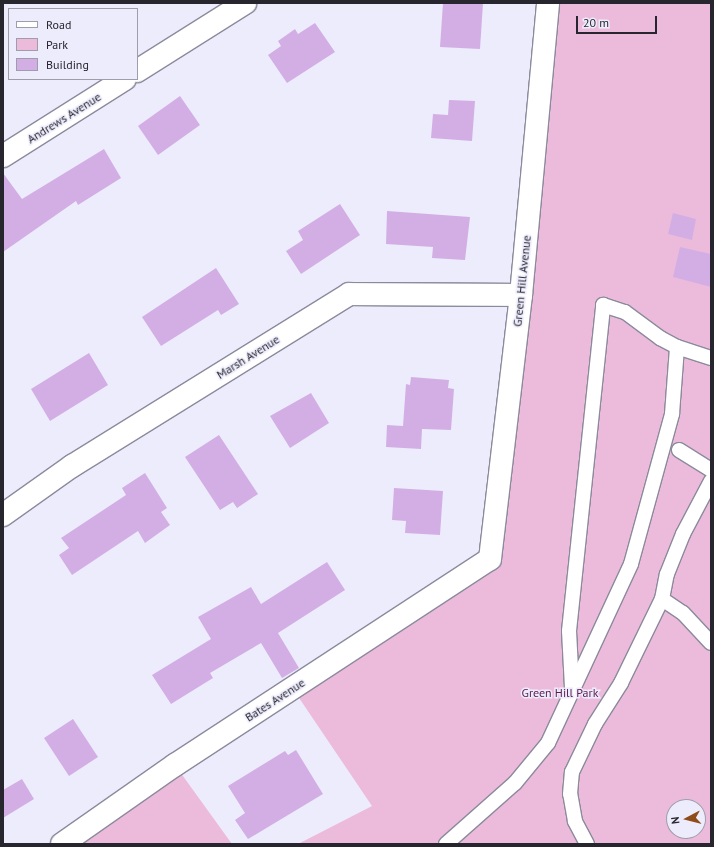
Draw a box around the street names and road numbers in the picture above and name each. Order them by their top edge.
street label: Andrews Avenue [24,89,104,147]
street label: Green Hill Avenue [510,234,534,328]
street label: Marsh Avenue [214,332,282,382]
street label: Bates Avenue [242,675,308,725]

